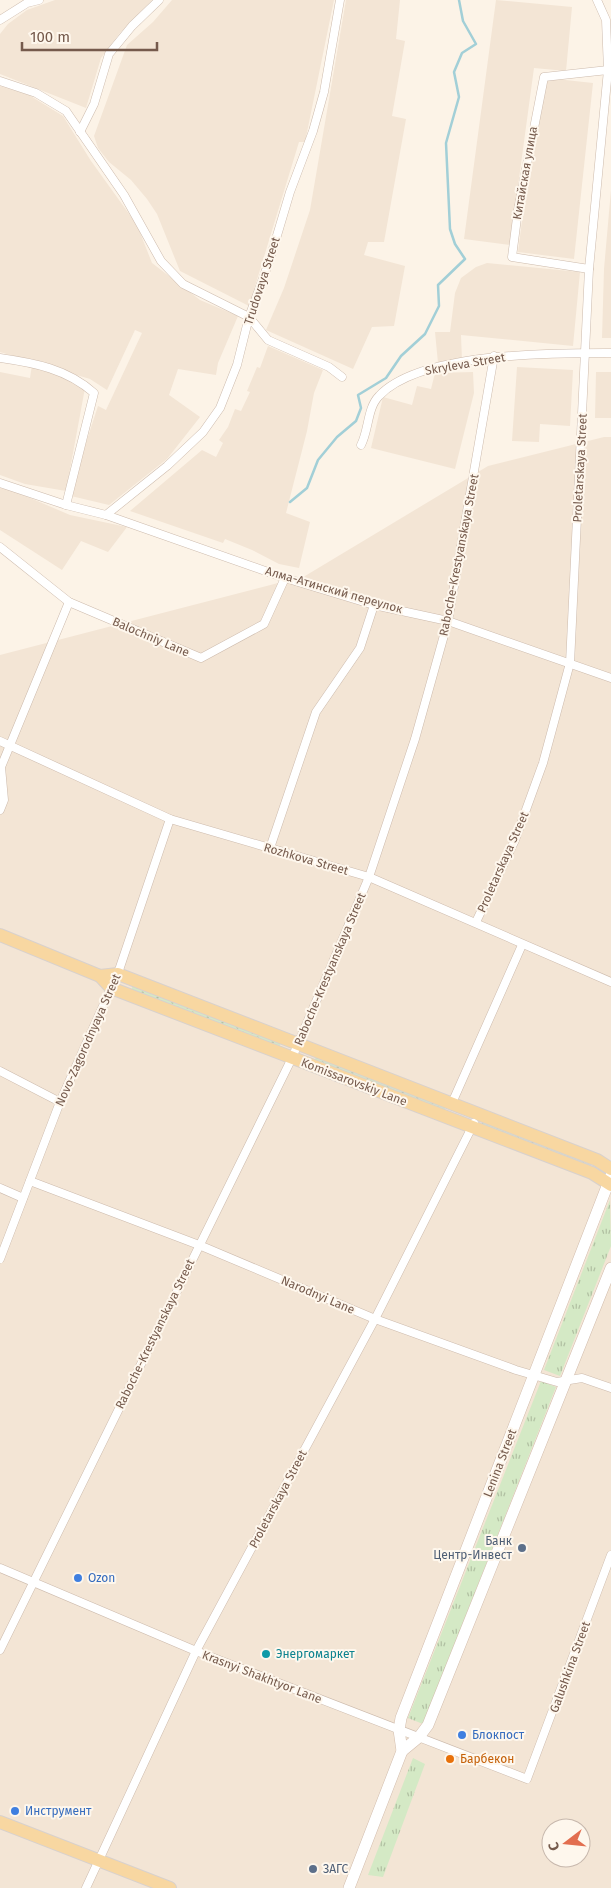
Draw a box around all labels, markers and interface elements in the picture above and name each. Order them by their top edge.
scale bar [22,20,158,52]
text: 100 m [30,28,70,46]
street label: Китайская улица [510,125,540,221]
street label: Trudovaya Street [241,235,283,327]
street label: Skryleva Street [424,350,507,378]
street label: Proletarskaya Street [570,412,590,523]
street label: Raboche-Krestyanskaya Street [436,472,482,637]
street label: Алма-Атинский переулок [264,564,405,617]
street label: Balochniy Lane [110,614,192,660]
street label: Proletarskaya Street [474,809,532,915]
street label: Rozhkova Street [262,840,351,878]
street label: Raboche-Krestyanskaya Street [291,890,369,1048]
street label: Novo-Zagorodnyaya Street [52,971,124,1108]
street label: Komissarovskiy Lane [299,1055,409,1109]
street label: Raboche-Krestyanskaya Street [113,1256,198,1411]
street label: Narodnyi Lane [279,1273,357,1317]
street label: Lenina Street [481,1426,520,1499]
street label: Proletarskaya Street [246,1447,310,1550]
place label: Банк Центр-Инвест [433,1534,513,1562]
marker: Банк Центр-Инвест [516,1542,528,1554]
place label: Ozon [88,1571,115,1585]
marker: Ozon [72,1572,84,1584]
street label: Galushkina Street [547,1619,593,1714]
place label: Энергомаркет [276,1647,355,1661]
street label: Krasnyi Shakhtyor Lane [200,1648,324,1706]
marker: Энергомаркет [260,1648,272,1660]
place label: Блокпост [472,1728,525,1742]
marker: Блокпост [456,1729,468,1741]
place label: Барбекон [460,1752,514,1766]
marker: Барбекон [444,1753,456,1765]
place label: Инструмент [25,1804,92,1818]
marker: Инструмент [9,1805,21,1817]
north arrow [541,1818,591,1868]
text: С [545,1840,563,1853]
place label: ЗАГС [323,1862,348,1876]
marker: ЗАГС [307,1863,319,1875]

